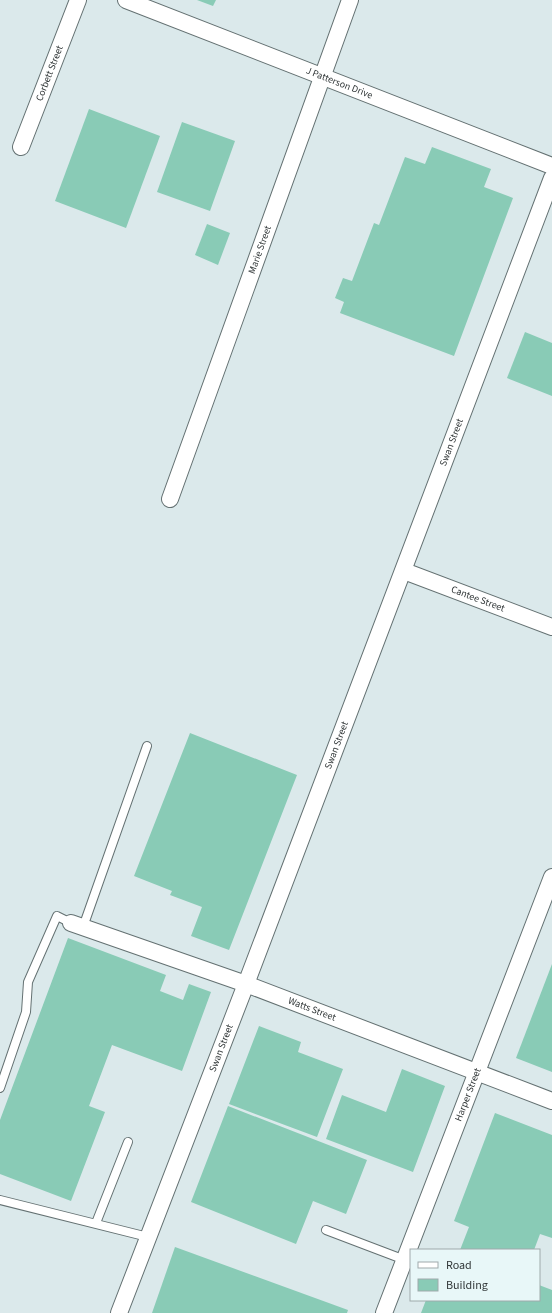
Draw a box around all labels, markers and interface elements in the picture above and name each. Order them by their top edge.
street label: Corbett Street [32,43,67,103]
street label: J Patterson Drive [304,64,375,102]
street label: Marie Street [245,223,275,276]
street label: Swan Street [436,416,467,468]
street label: Cantee Street [449,582,507,616]
street label: Swan Street [321,719,352,771]
street label: Watts Street [286,994,339,1025]
street label: Swan Street [206,1022,237,1074]
street label: Harper Street [452,1065,485,1123]
legend [410,1249,540,1301]
text: Road [446,1257,472,1274]
text: Building [446,1277,488,1294]

